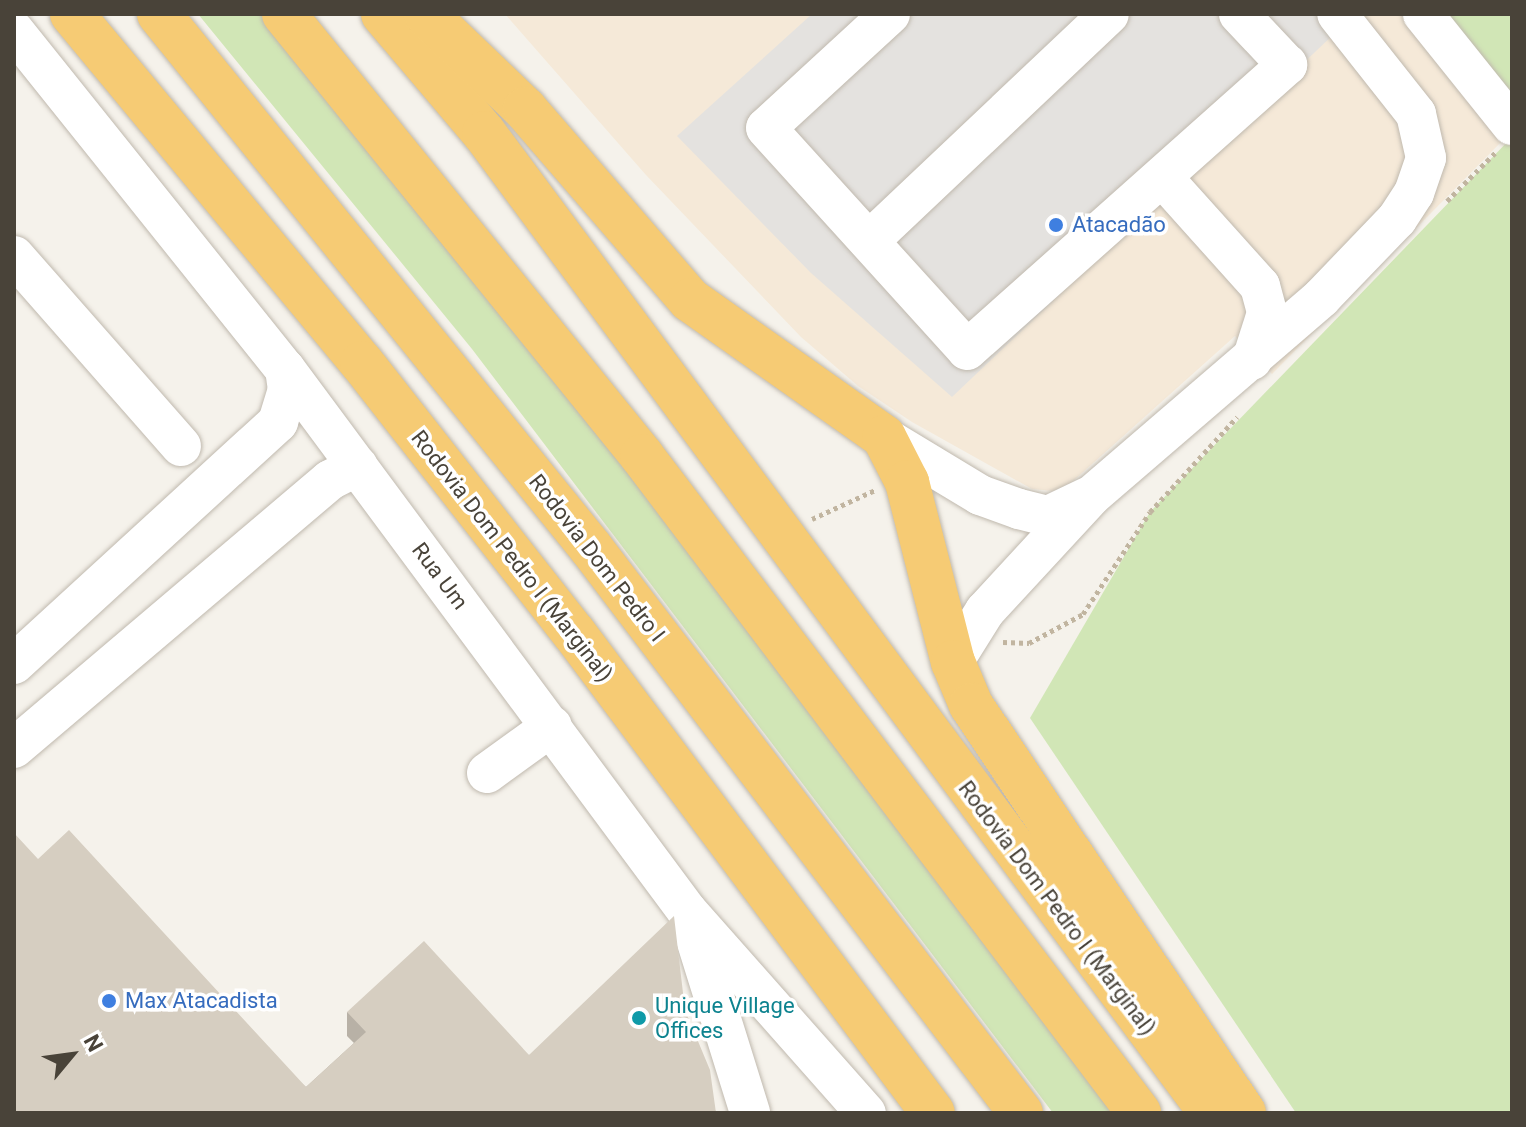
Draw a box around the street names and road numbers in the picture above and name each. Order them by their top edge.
street label: Rodovia Dom Pedro I (Marginal) [406,425,618,687]
street label: Rodovia Dom Pedro I [523,469,671,647]
street label: Rua Um [406,537,474,615]
street label: Rodovia Dom Pedro I (Marginal) [953,776,1161,1040]

